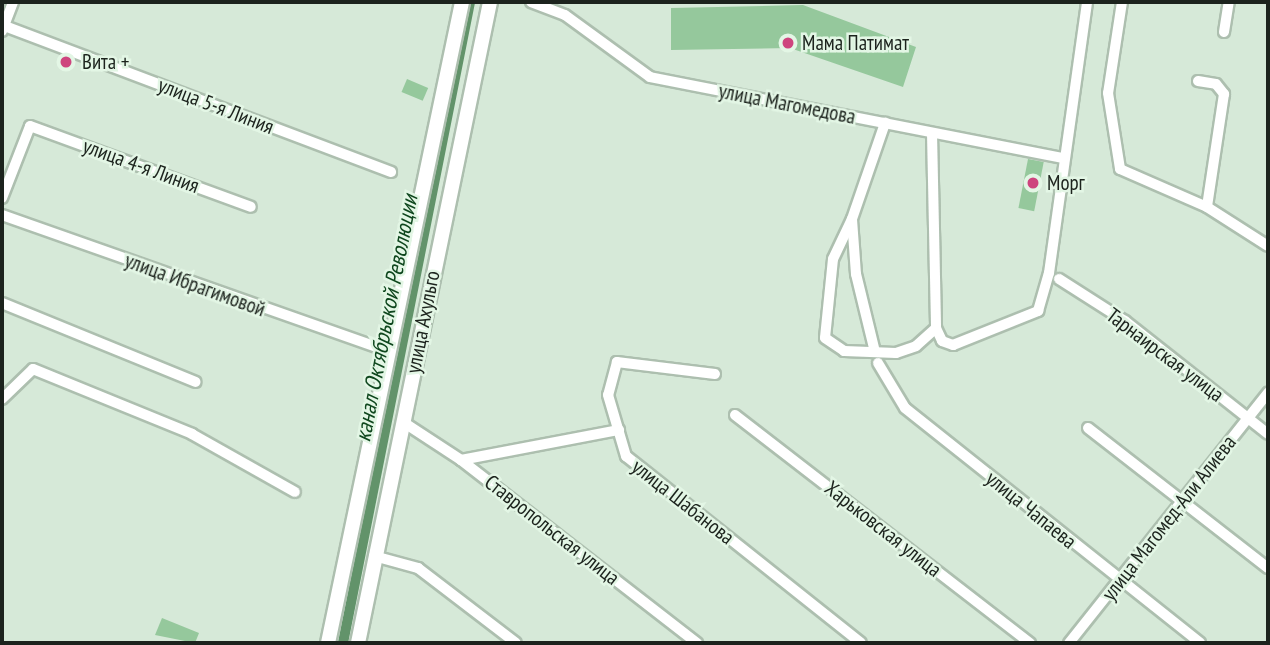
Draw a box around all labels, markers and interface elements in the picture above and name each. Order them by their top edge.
place label: Мама Патимат [802,30,909,56]
marker: Мама Патимат [780,35,796,51]
place label: Вита + [82,49,129,75]
marker: Вита + [56,52,76,72]
street label: улица 5-я Линия [155,72,277,140]
street label: улица Магомедова [716,78,858,130]
street label: улица 4-я Линия [79,133,203,199]
place label: Морг [1047,170,1085,196]
marker: Морг [1025,175,1041,191]
water label: канал Октябрьской Революции [349,192,423,444]
street label: улица Ибрагимовой [121,248,269,322]
street label: улица Ахульго [401,268,445,376]
street label: Тарнаирская улица [1101,303,1229,407]
street label: улица Магомед-Али Алиева [1096,430,1242,606]
street label: улица Шабанова [627,454,739,550]
street label: улица Чапаева [981,466,1081,554]
street label: Ставропольская улица [479,469,625,591]
street label: Харьковская улица [820,476,946,582]

